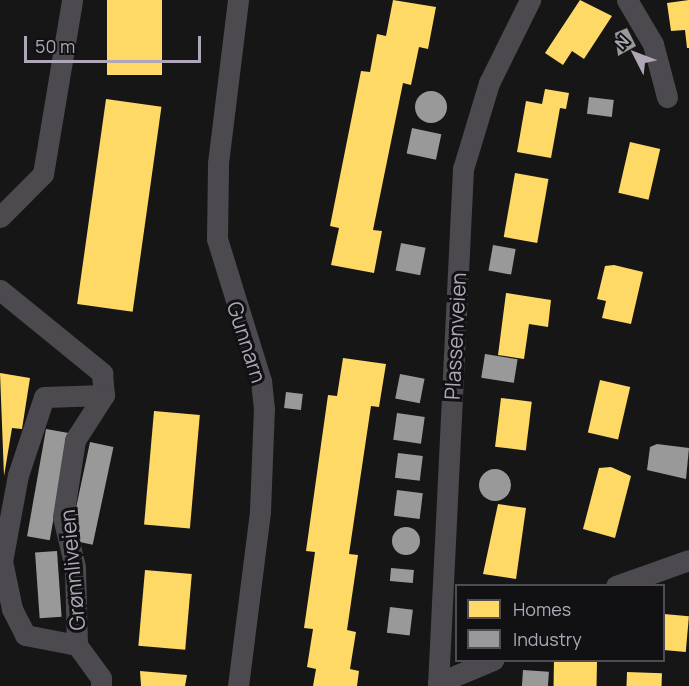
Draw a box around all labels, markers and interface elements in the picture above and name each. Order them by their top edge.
scale bar [27,24,204,62]
north arrow [605,24,665,84]
text: N [610,30,634,54]
text: 50 m [35,34,75,58]
street label: Plassenveien [439,272,471,400]
street label: Gunnarn [222,298,272,386]
street label: Grønnliveien [54,509,90,631]
legend [455,584,665,662]
text: Homes [513,597,571,621]
text: Industry [513,627,582,651]

